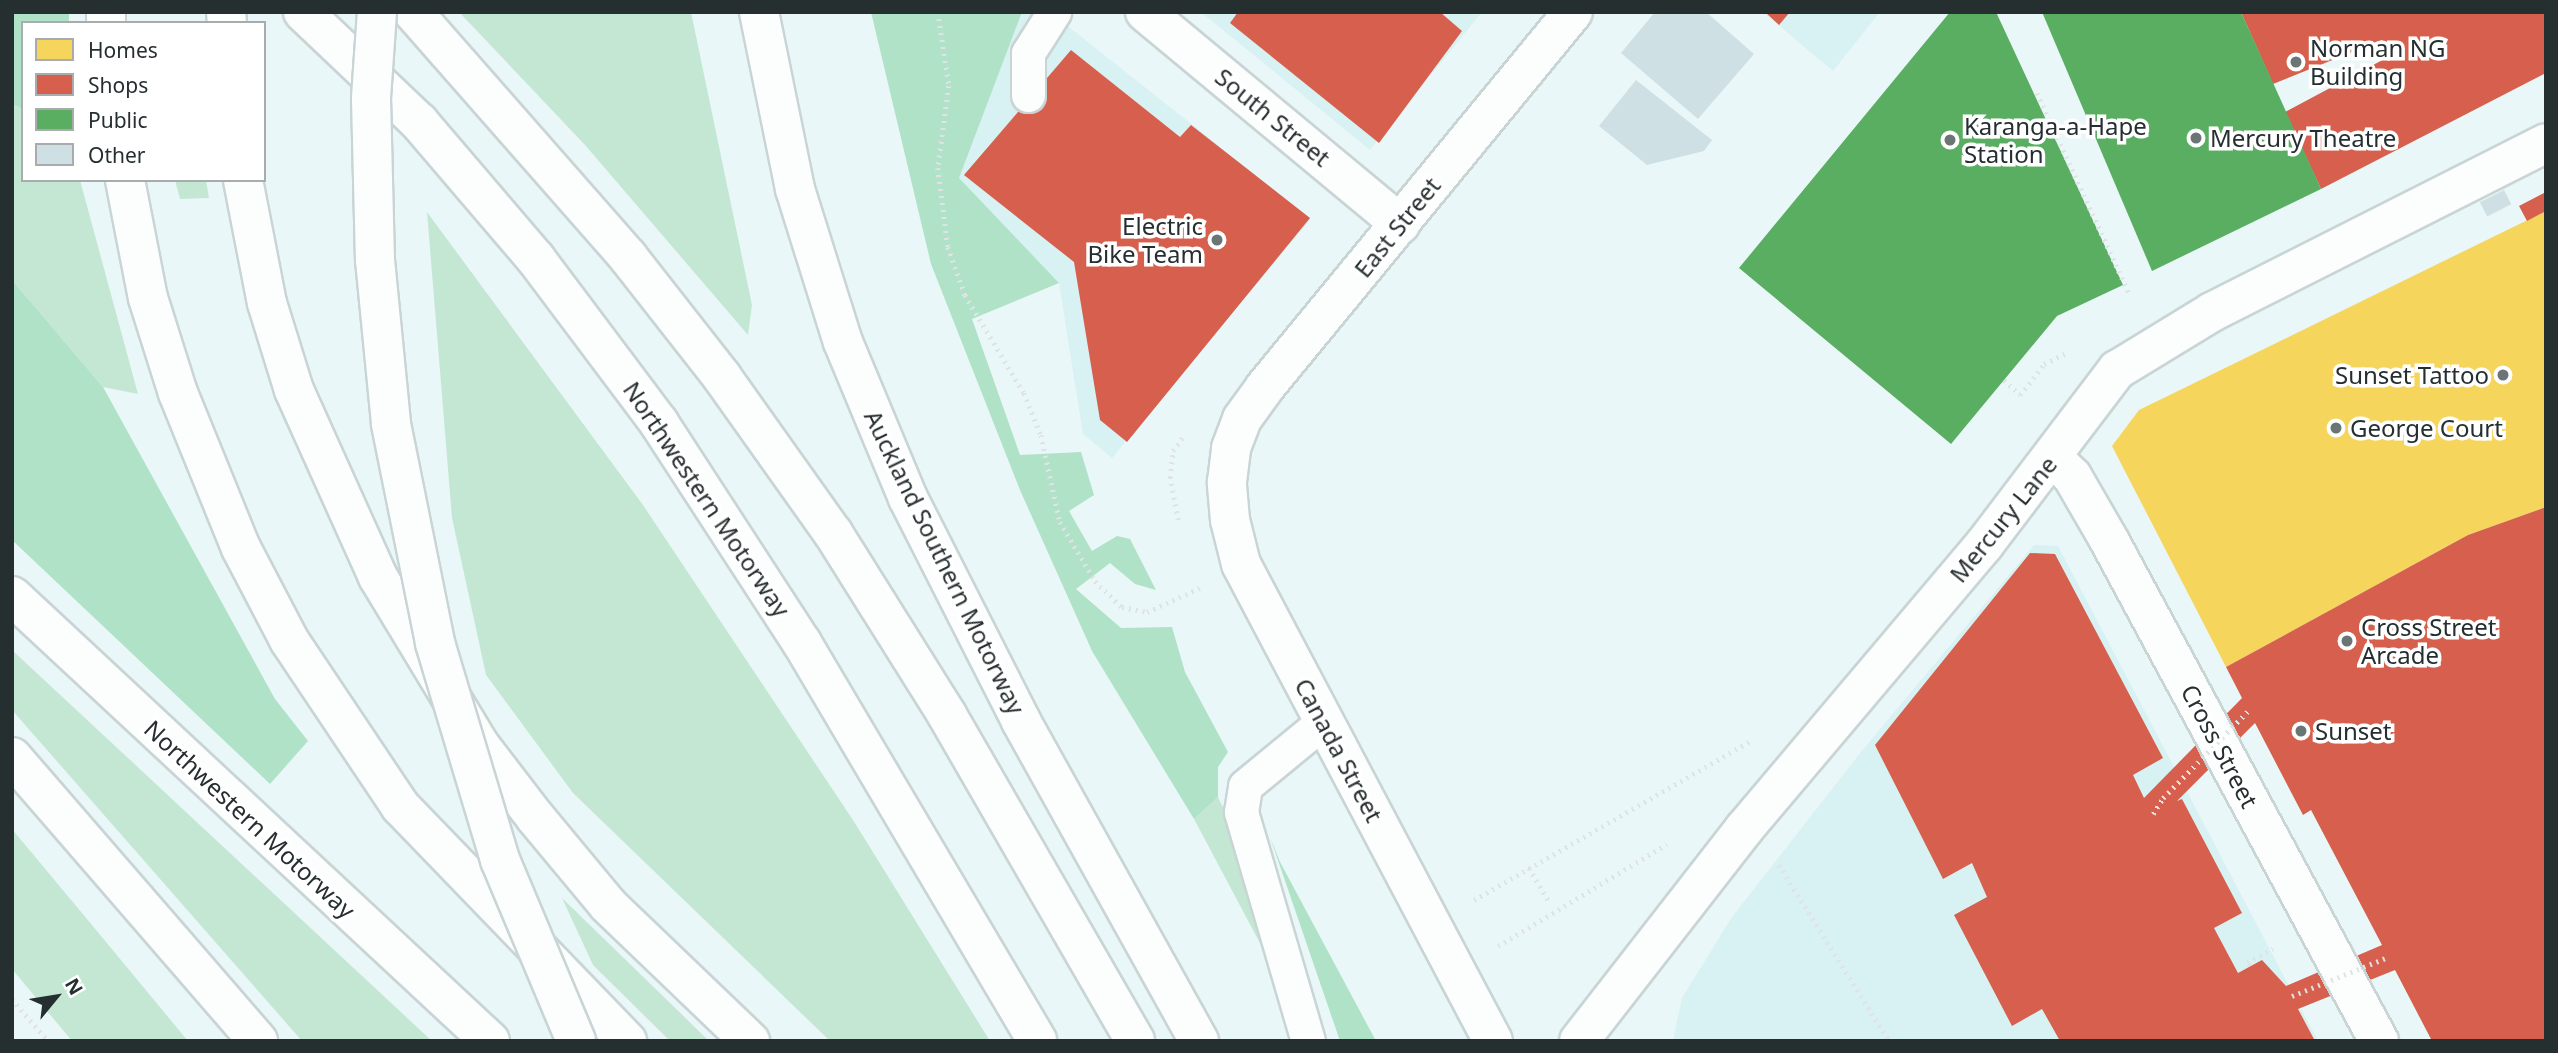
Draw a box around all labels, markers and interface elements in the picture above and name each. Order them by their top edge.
legend [21,21,266,182]
place label: Norman NG Building [2310,34,2445,90]
text: Homes [88,36,158,64]
marker: Norman NG Building [2288,54,2304,70]
street label: South Street [1210,62,1336,172]
text: Shops [88,71,148,99]
text: Public [88,106,148,134]
place label: Karanga-a-Hape Station [1964,112,2147,168]
place label: Mercury Theatre [2210,124,2396,152]
marker: Mercury Theatre [2188,130,2204,146]
marker: Karanga-a-Hape Station [1942,132,1958,148]
text: Other [88,141,145,169]
street label: East Street [1348,171,1446,283]
place label: Electric Bike Team [1088,212,1203,268]
marker: Electric Bike Team [1209,232,1225,248]
place label: Sunset Tattoo [2335,361,2489,389]
marker: Sunset Tattoo [2495,367,2511,383]
street label: Northwestern Motorway [618,376,796,622]
street label: Auckland Southern Motorway [859,405,1031,719]
place label: George Court [2350,414,2503,442]
marker: George Court [2328,420,2344,436]
street label: Mercury Lane [1943,450,2063,588]
place label: Cross Street Arcade [2361,613,2496,669]
marker: Cross Street Arcade [2339,633,2355,649]
street label: Canada Street [1289,673,1389,827]
street label: Cross Street [2176,679,2264,813]
street label: Northwestern Motorway [139,714,361,924]
place label: Sunset [2315,717,2392,745]
marker: Sunset [2293,723,2309,739]
north arrow [21,962,91,1032]
text: N [59,973,89,1000]

